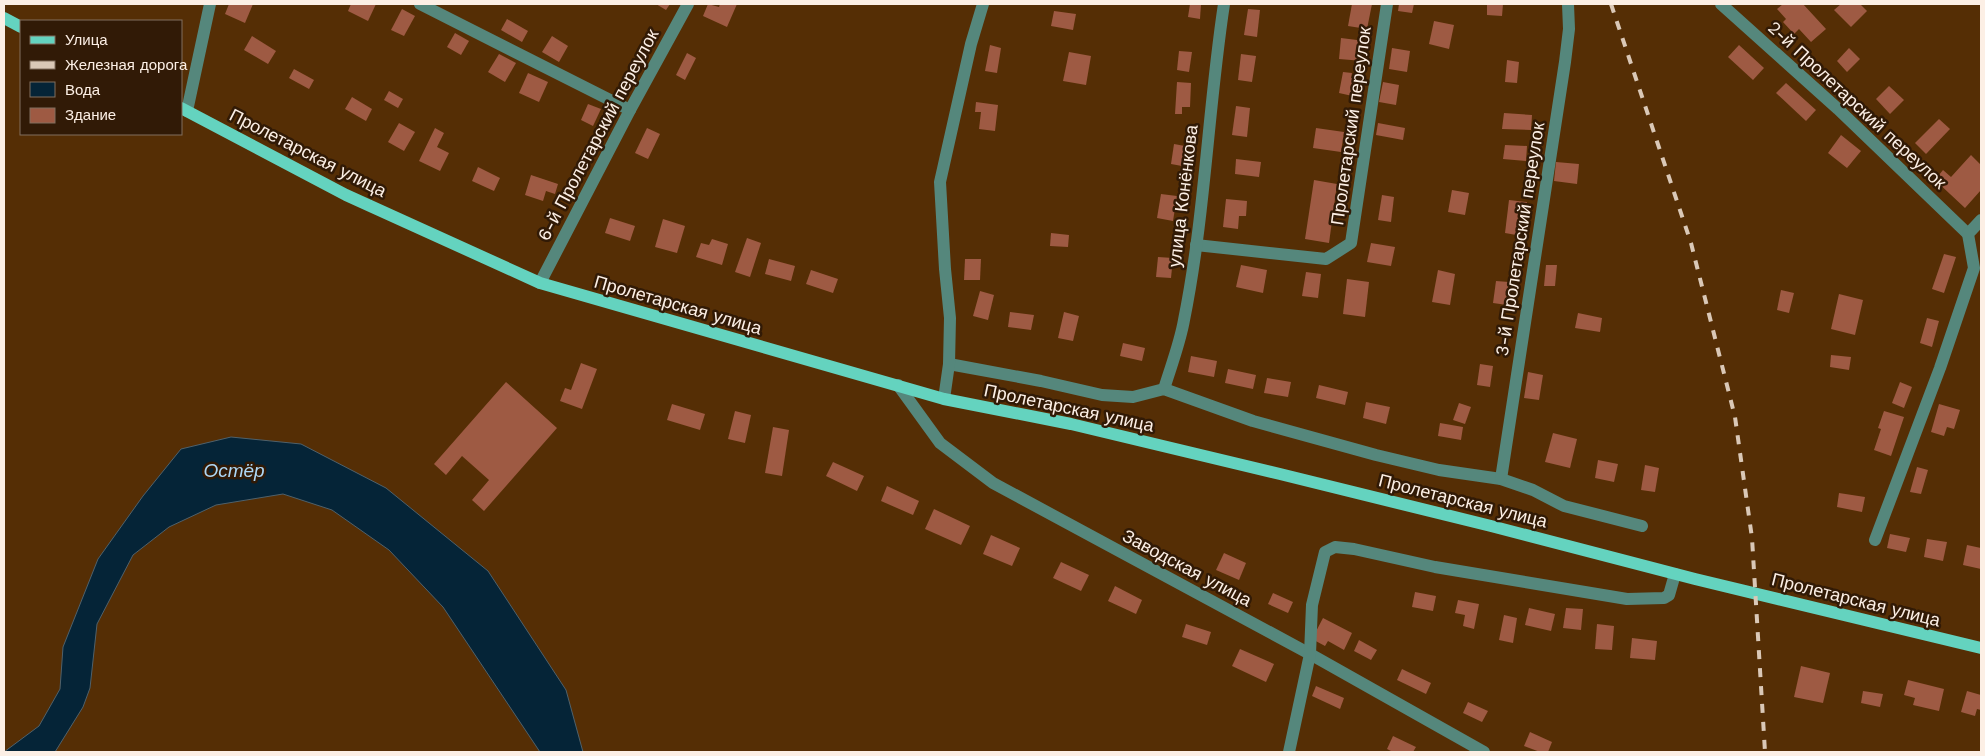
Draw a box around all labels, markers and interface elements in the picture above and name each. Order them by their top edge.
street label: 2-й Пролетарский переулок [1764,16,1951,193]
legend [20,20,182,135]
street label: 6-й Пролетарский переулок [533,25,662,244]
street label: Пролетарский переулок [1326,25,1375,227]
text: Улица [65,31,108,49]
text: Железная дорога [65,56,188,74]
text: Вода [65,81,101,99]
street label: Пролетарская улица [226,104,391,202]
text: Здание [65,106,116,124]
street label: 3-й Пролетарский переулок [1491,120,1548,357]
street label: улица Конёнкова [1163,122,1202,268]
street label: Пролетарская улица [592,271,765,339]
street label: Пролетарская улица [982,379,1157,436]
water label: Остёр [203,459,265,482]
street label: Пролетарская улица [1377,469,1551,532]
street label: Заводская улица [1119,525,1256,611]
street label: Пролетарская улица [1770,568,1944,631]

